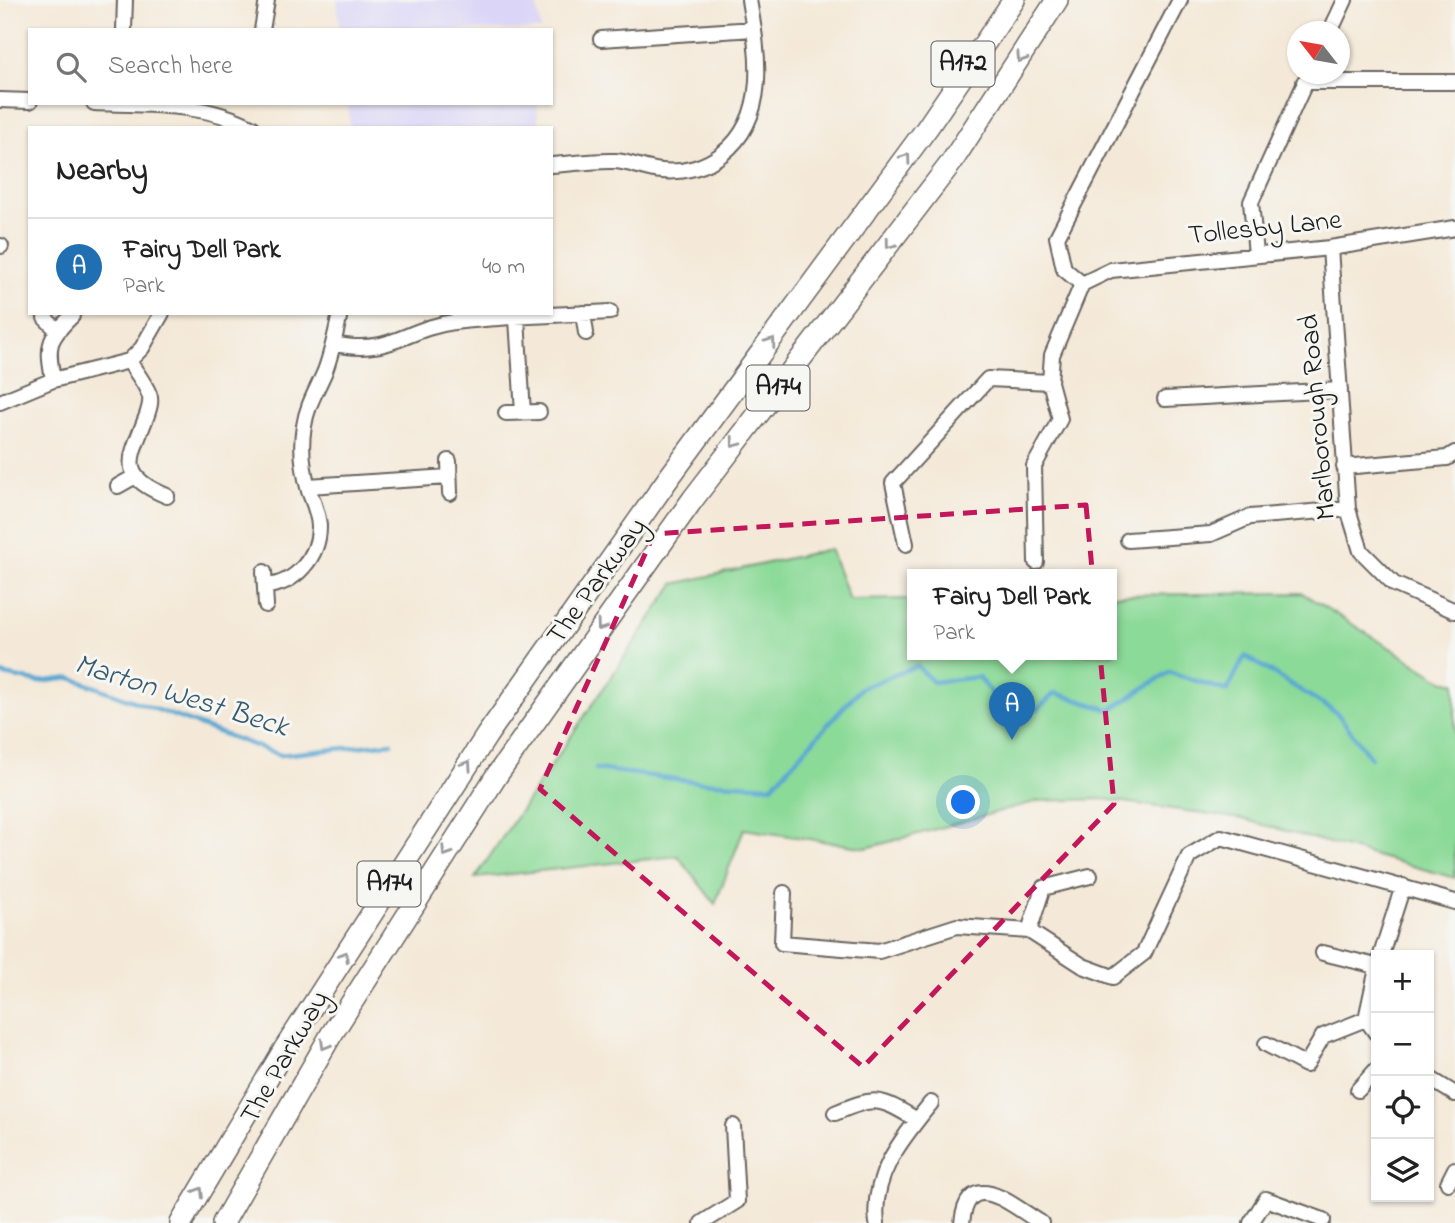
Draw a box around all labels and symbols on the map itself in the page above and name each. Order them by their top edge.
north arrow [1287,21,1350,84]
road number: A172 [932,41,995,86]
one-way arrow [1017,50,1030,63]
one-way arrow [897,153,910,166]
street label: Tollesby Lane [1186,201,1344,257]
one-way arrow [886,236,898,249]
street label: Marlborough Road [1290,312,1348,522]
one-way arrow [763,337,776,350]
road number: A174 [746,366,810,410]
one-way arrow [731,435,744,448]
street label: The Parkway [538,510,658,654]
one-way arrow [597,618,609,631]
water label: Marton West Beck [69,644,295,751]
pin: A [989,682,1035,740]
one-way arrow [459,760,471,773]
your location [946,785,980,819]
one-way arrow [442,845,455,858]
road number: A174 [358,862,420,906]
one-way arrow [335,951,348,964]
street label: The Parkway [231,983,341,1133]
one-way arrow [320,1037,333,1050]
one-way arrow [191,1186,204,1199]

